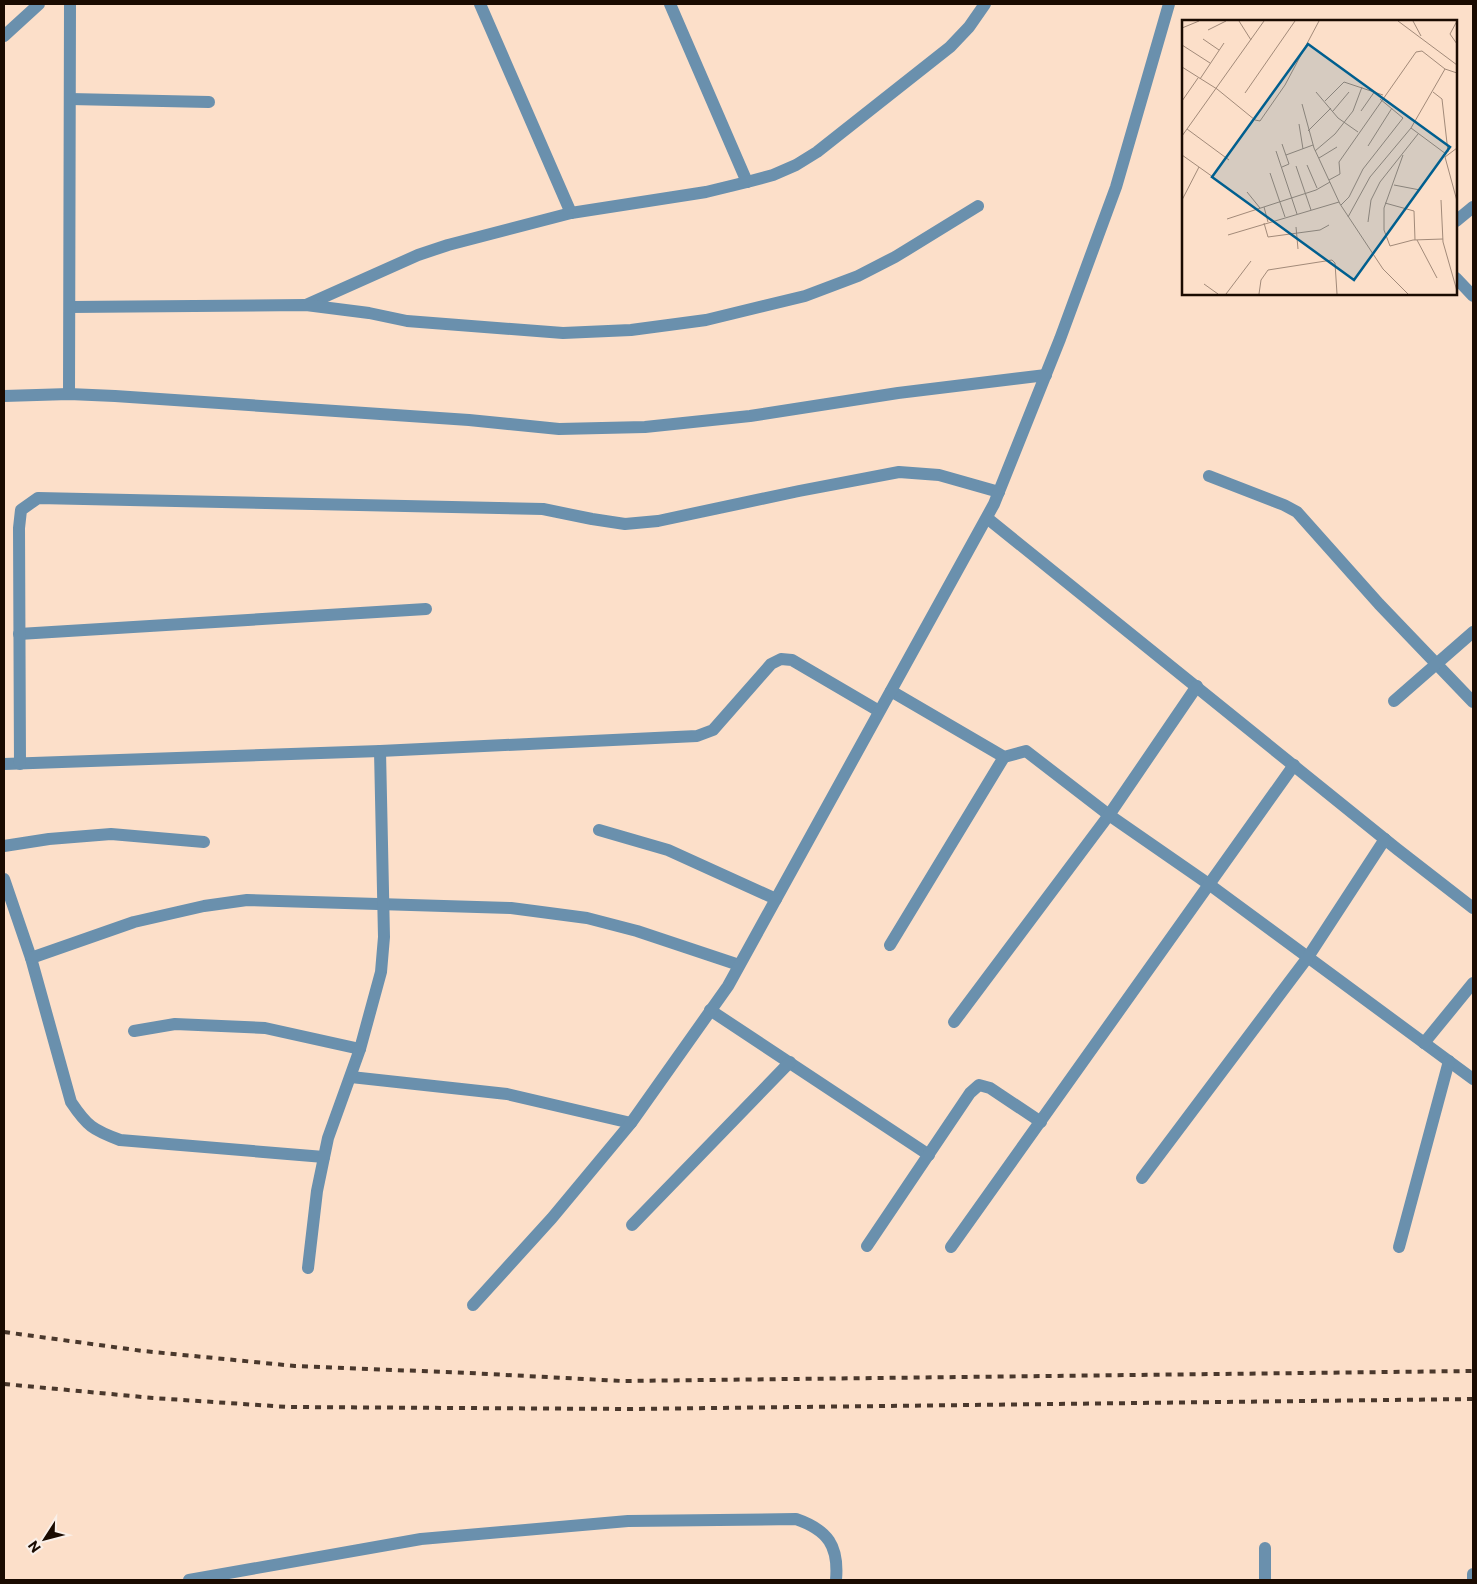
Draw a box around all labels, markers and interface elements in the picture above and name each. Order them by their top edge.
inset map [1182,20,1457,295]
north arrow [20,1514,70,1564]
text: N [24,1538,44,1556]

